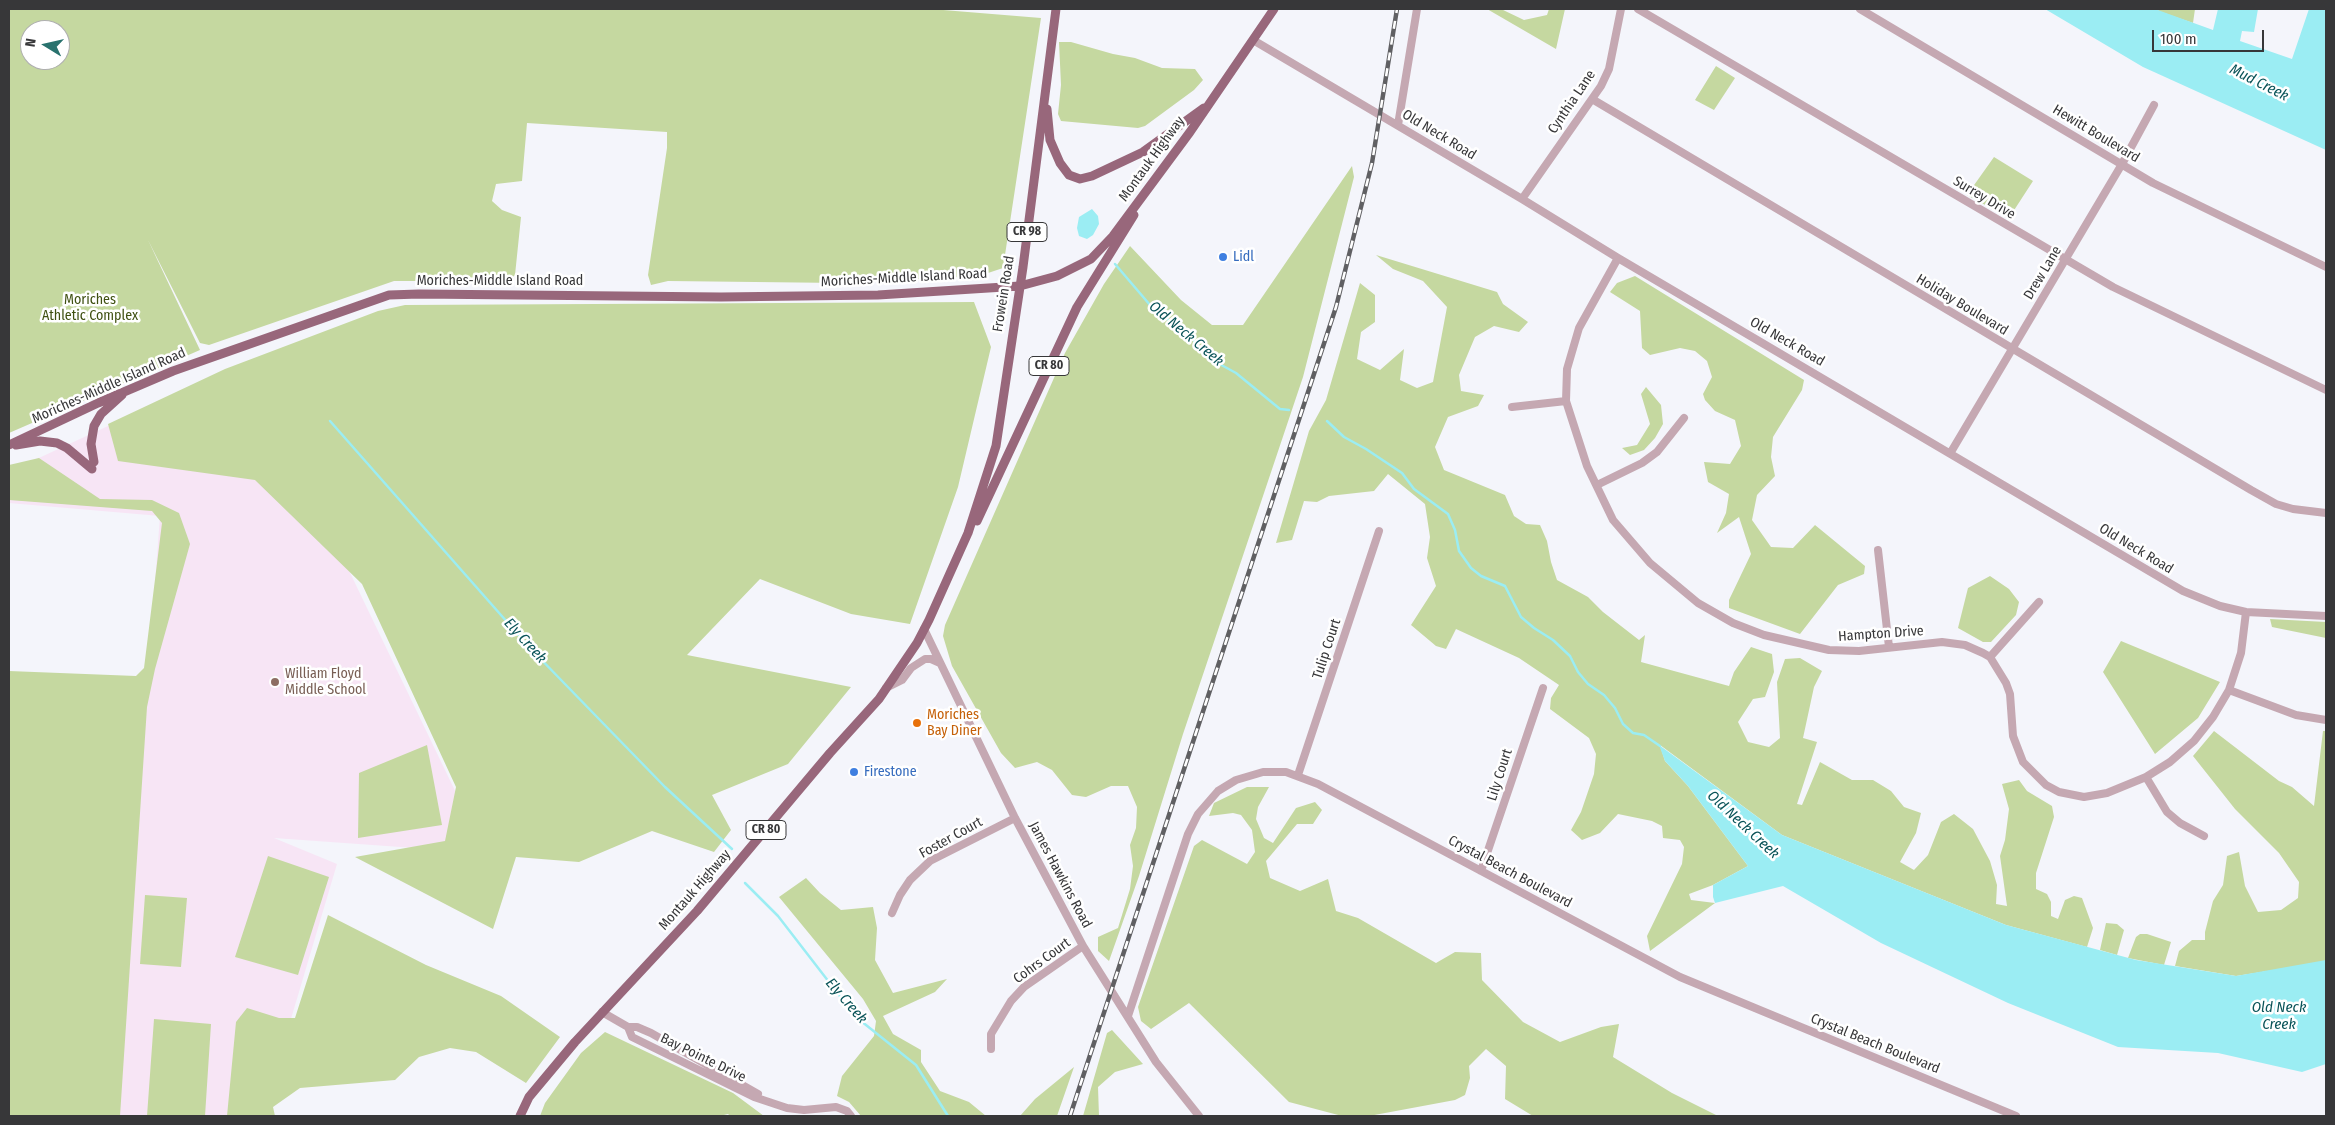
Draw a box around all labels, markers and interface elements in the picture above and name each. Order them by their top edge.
north arrow [20,20,70,70]
scale bar [2155,20,2268,52]
text: 100 m [2160,30,2197,48]
text: N [22,37,40,48]
water label: Mud Creek [2227,61,2291,105]
street label: Cynthia Lane [1545,67,1599,137]
street label: Hewitt Boulevard [2050,101,2142,167]
street label: Old Neck Road [1399,106,1479,164]
street label: Montauk Highway [1116,113,1188,205]
street label: Surrey Drive [1950,173,2018,223]
road number: CR 98 [1007,222,1047,242]
street label: Drew Lane [2021,243,2065,303]
place label: Lidl [1233,249,1254,265]
marker: Lidl [1217,251,1229,263]
street label: Frowein Road [990,255,1018,333]
street label: Moriches-Middle Island Road [820,265,988,291]
street label: Holiday Boulevard [1913,271,2011,339]
street label: Moriches-Middle Island Road [417,273,583,289]
park label: Moriches Athletic Complex [42,292,138,324]
water label: Old Neck Creek [1145,298,1227,370]
street label: Old Neck Road [1747,314,1827,370]
street label: Moriches-Middle Island Road [29,344,189,428]
road number: CR 80 [1029,356,1069,376]
street label: Old Neck Road [2096,520,2176,578]
water label: Ely Creek [500,615,550,667]
street label: Tulip Court [1309,617,1345,681]
street label: Hampton Drive [1838,623,1924,645]
place label: William Floyd Middle School [285,666,366,699]
marker: William Floyd Middle School [269,676,281,688]
place label: Moriches Bay Diner [927,707,982,740]
marker: Moriches Bay Diner [911,717,923,729]
street label: Lily Court [1484,747,1516,803]
place label: Firestone [864,764,917,780]
marker: Firestone [848,766,860,778]
water label: Old Neck Creek [1703,787,1783,863]
street label: Foster Court [917,814,985,862]
street label: James Hawkins Road [1025,819,1095,931]
road number: CR 80 [746,820,786,840]
street label: Crystal Beach Boulevard [1445,832,1575,912]
street label: Montauk Highway [656,846,734,934]
street label: Cohrs Court [1010,935,1074,987]
water label: Ely Creek [821,974,871,1028]
water label: Old Neck Creek [2252,999,2306,1034]
street label: Crystal Beach Boulevard [1808,1010,1942,1078]
street label: Bay Pointe Drive [657,1030,749,1086]

